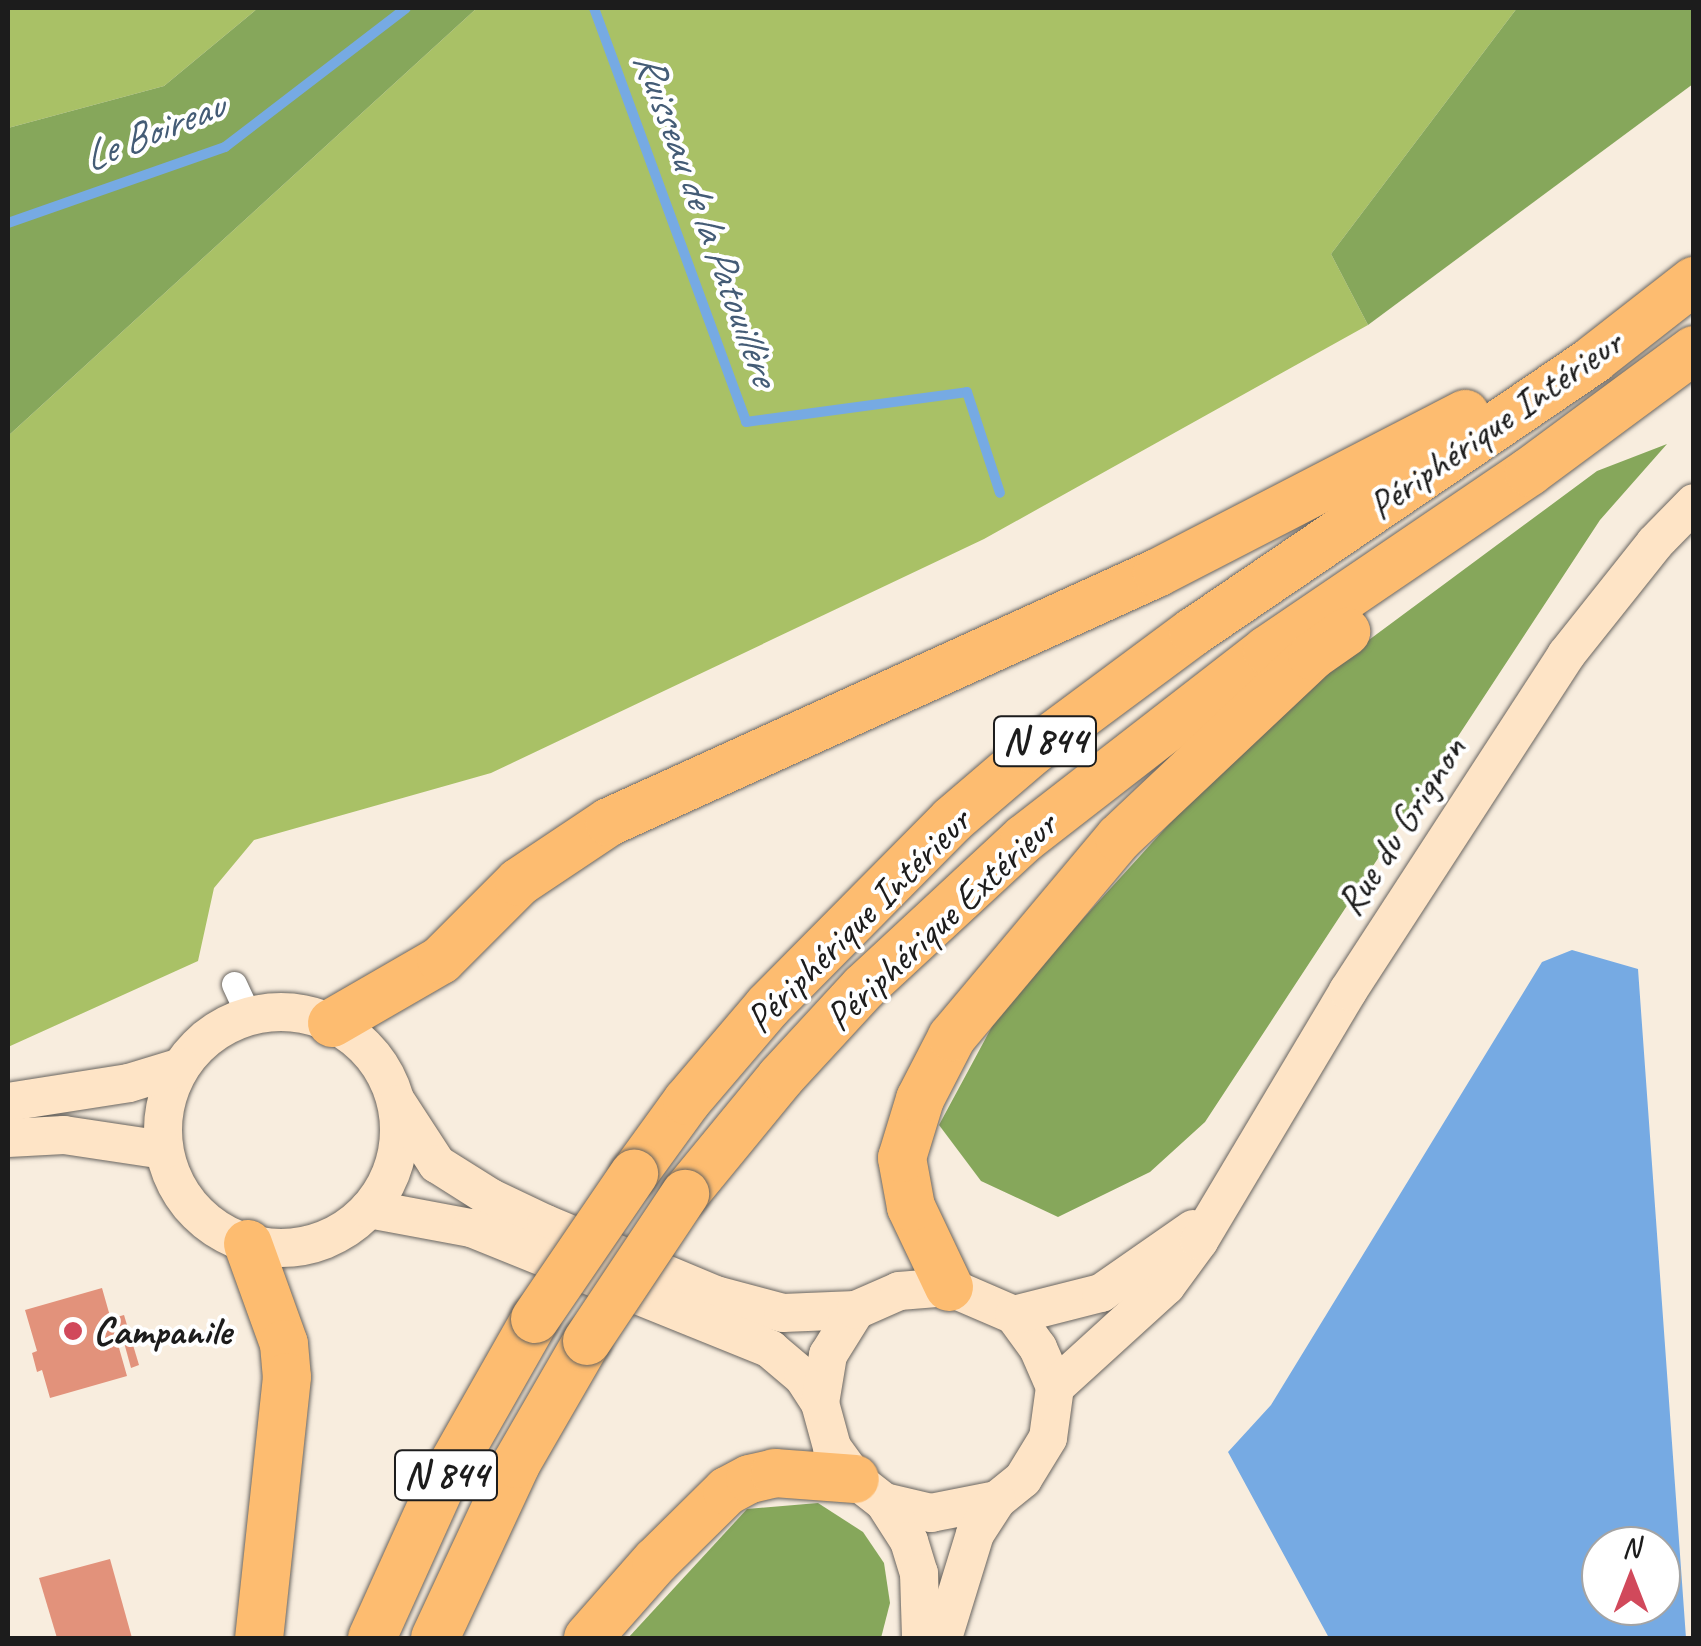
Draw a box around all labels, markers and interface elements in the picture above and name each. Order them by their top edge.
water label: Ruisseau de la Patouillère [622,44,790,392]
water label: Le Boireau [75,81,231,183]
street label: Périphérique Intérieur [1359,319,1631,529]
road number: N 844 [992,708,1098,774]
street label: Rue du Grignon [1325,728,1477,924]
street label: Périphérique Intérieur [735,797,981,1043]
street label: Périphérique Extérieur [815,801,1067,1041]
place label: Campanile [93,1307,231,1355]
marker: Campanile [62,1320,84,1342]
road number: N 844 [394,1442,498,1508]
north arrow [1581,1526,1681,1626]
text: N [1622,1530,1640,1565]

